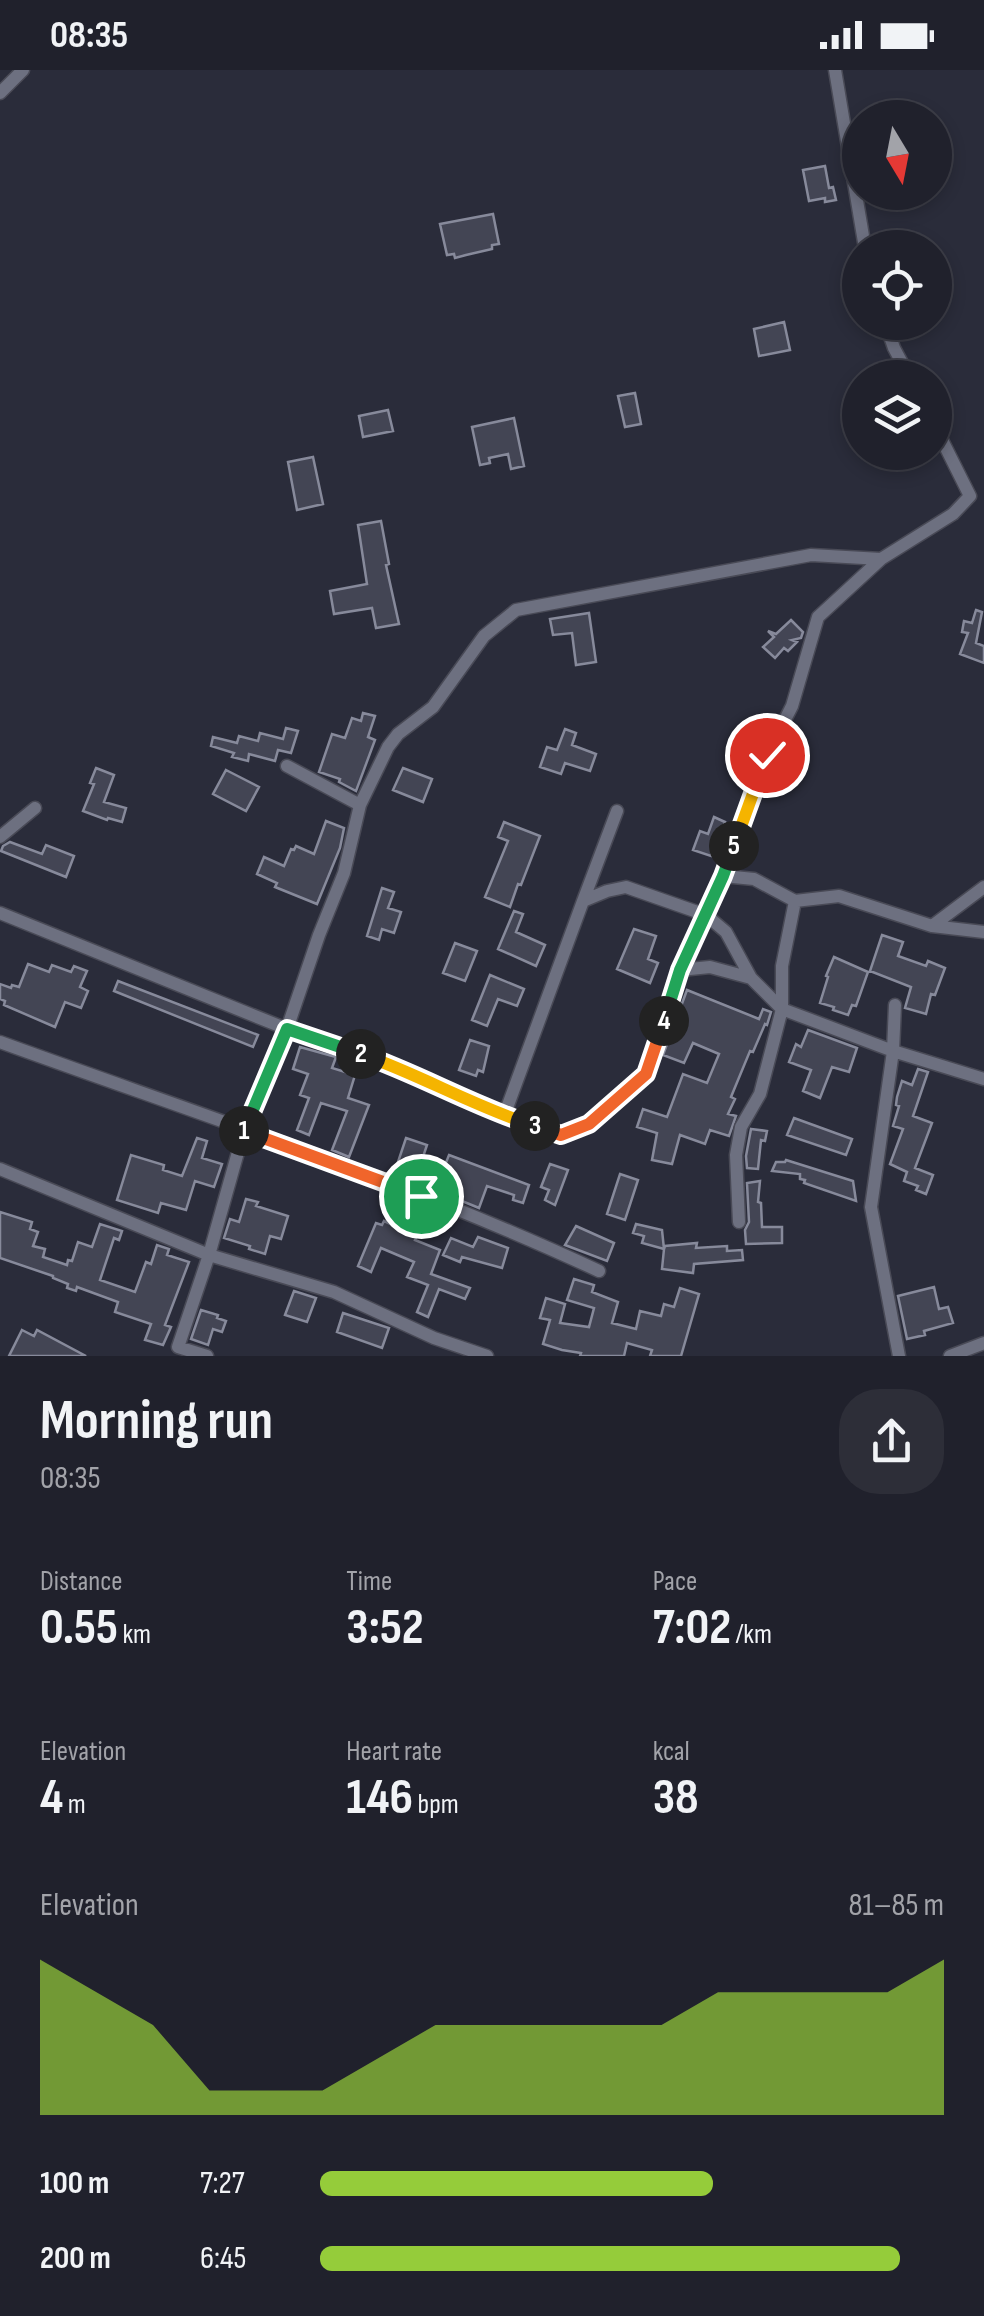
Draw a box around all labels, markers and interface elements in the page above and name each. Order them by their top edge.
text: 08:35 [50,13,128,58]
north arrow [842,100,952,210]
map controls [842,100,952,470]
button: locate [842,230,952,340]
button: layers [842,360,952,470]
pin [725,713,810,798]
icon: check [740,728,795,783]
pin: 5 [709,821,759,871]
text: 5 [728,829,740,862]
pin: 4 [639,996,689,1046]
text: 4 [657,1004,671,1037]
pin: 2 [336,1029,386,1079]
text: 2 [355,1037,367,1070]
pin: 3 [510,1101,560,1151]
pin: 1 [219,1106,269,1156]
text: 3 [529,1109,541,1142]
text: 1 [239,1114,249,1147]
pin [379,1154,464,1239]
icon: arrive [394,1169,449,1224]
text: Morning run [40,1388,273,1455]
button: share [839,1389,944,1494]
text: 08:35 [40,1459,101,1498]
text: Distance [40,1565,123,1598]
text: Time [346,1565,392,1598]
text: Pace [653,1565,697,1598]
text: 0.55 [40,1598,118,1658]
text: 3:52 [346,1598,424,1658]
text: 7:02 [653,1598,731,1658]
text: km [118,1618,151,1651]
text: /km [731,1618,772,1651]
text: Elevation [40,1735,126,1768]
text: Heart rate [346,1735,442,1768]
text: kcal [653,1735,690,1768]
text: 4 [40,1768,63,1828]
text: 146 [346,1768,413,1828]
text: 38 [653,1768,699,1828]
text: m [63,1788,86,1821]
text: bpm [413,1788,459,1821]
text: Elevation [40,1886,139,1925]
text: 81–85 m [848,1886,944,1925]
text: 100 m [40,2164,109,2203]
text: 7:27 [200,2164,245,2203]
text: 200 m [40,2239,111,2278]
text: 6:45 [200,2239,246,2278]

